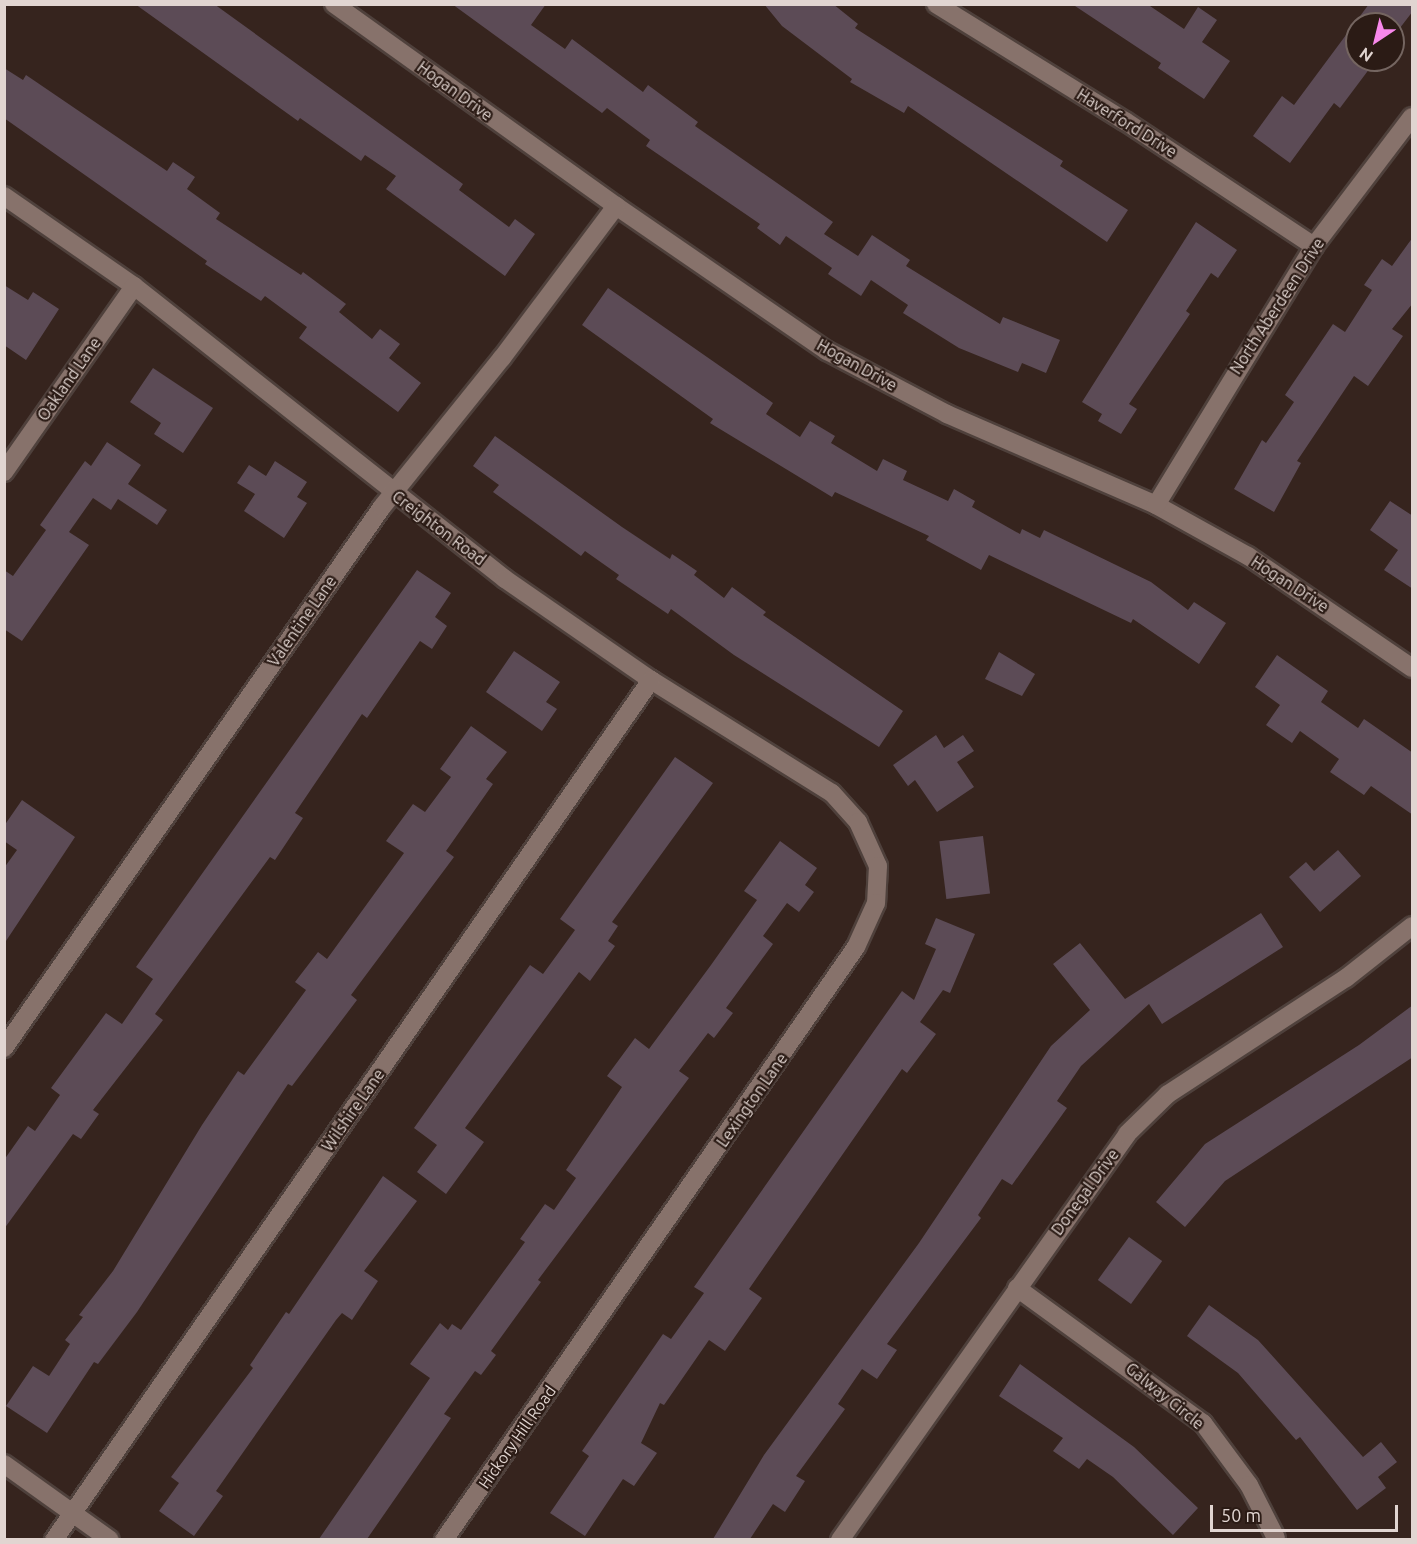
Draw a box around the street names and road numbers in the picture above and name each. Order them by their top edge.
street label: Hogan Drive [414,57,496,125]
street label: Haverford Drive [1073,85,1181,161]
street label: North Aberdeen Drive [1226,234,1328,378]
street label: Oakland Lane [33,333,105,425]
street label: Hogan Drive [814,335,900,395]
street label: Creighton Road [388,487,490,569]
street label: Hogan Drive [1248,552,1332,616]
street label: Valentine Lane [264,572,340,670]
street label: Lexington Lane [713,1049,791,1151]
street label: Wilshire Lane [318,1065,388,1155]
street label: Donegal Drive [1047,1145,1123,1239]
street label: Galway Circle [1122,1359,1208,1433]
street label: Hickory Hill Road [474,1382,560,1492]

